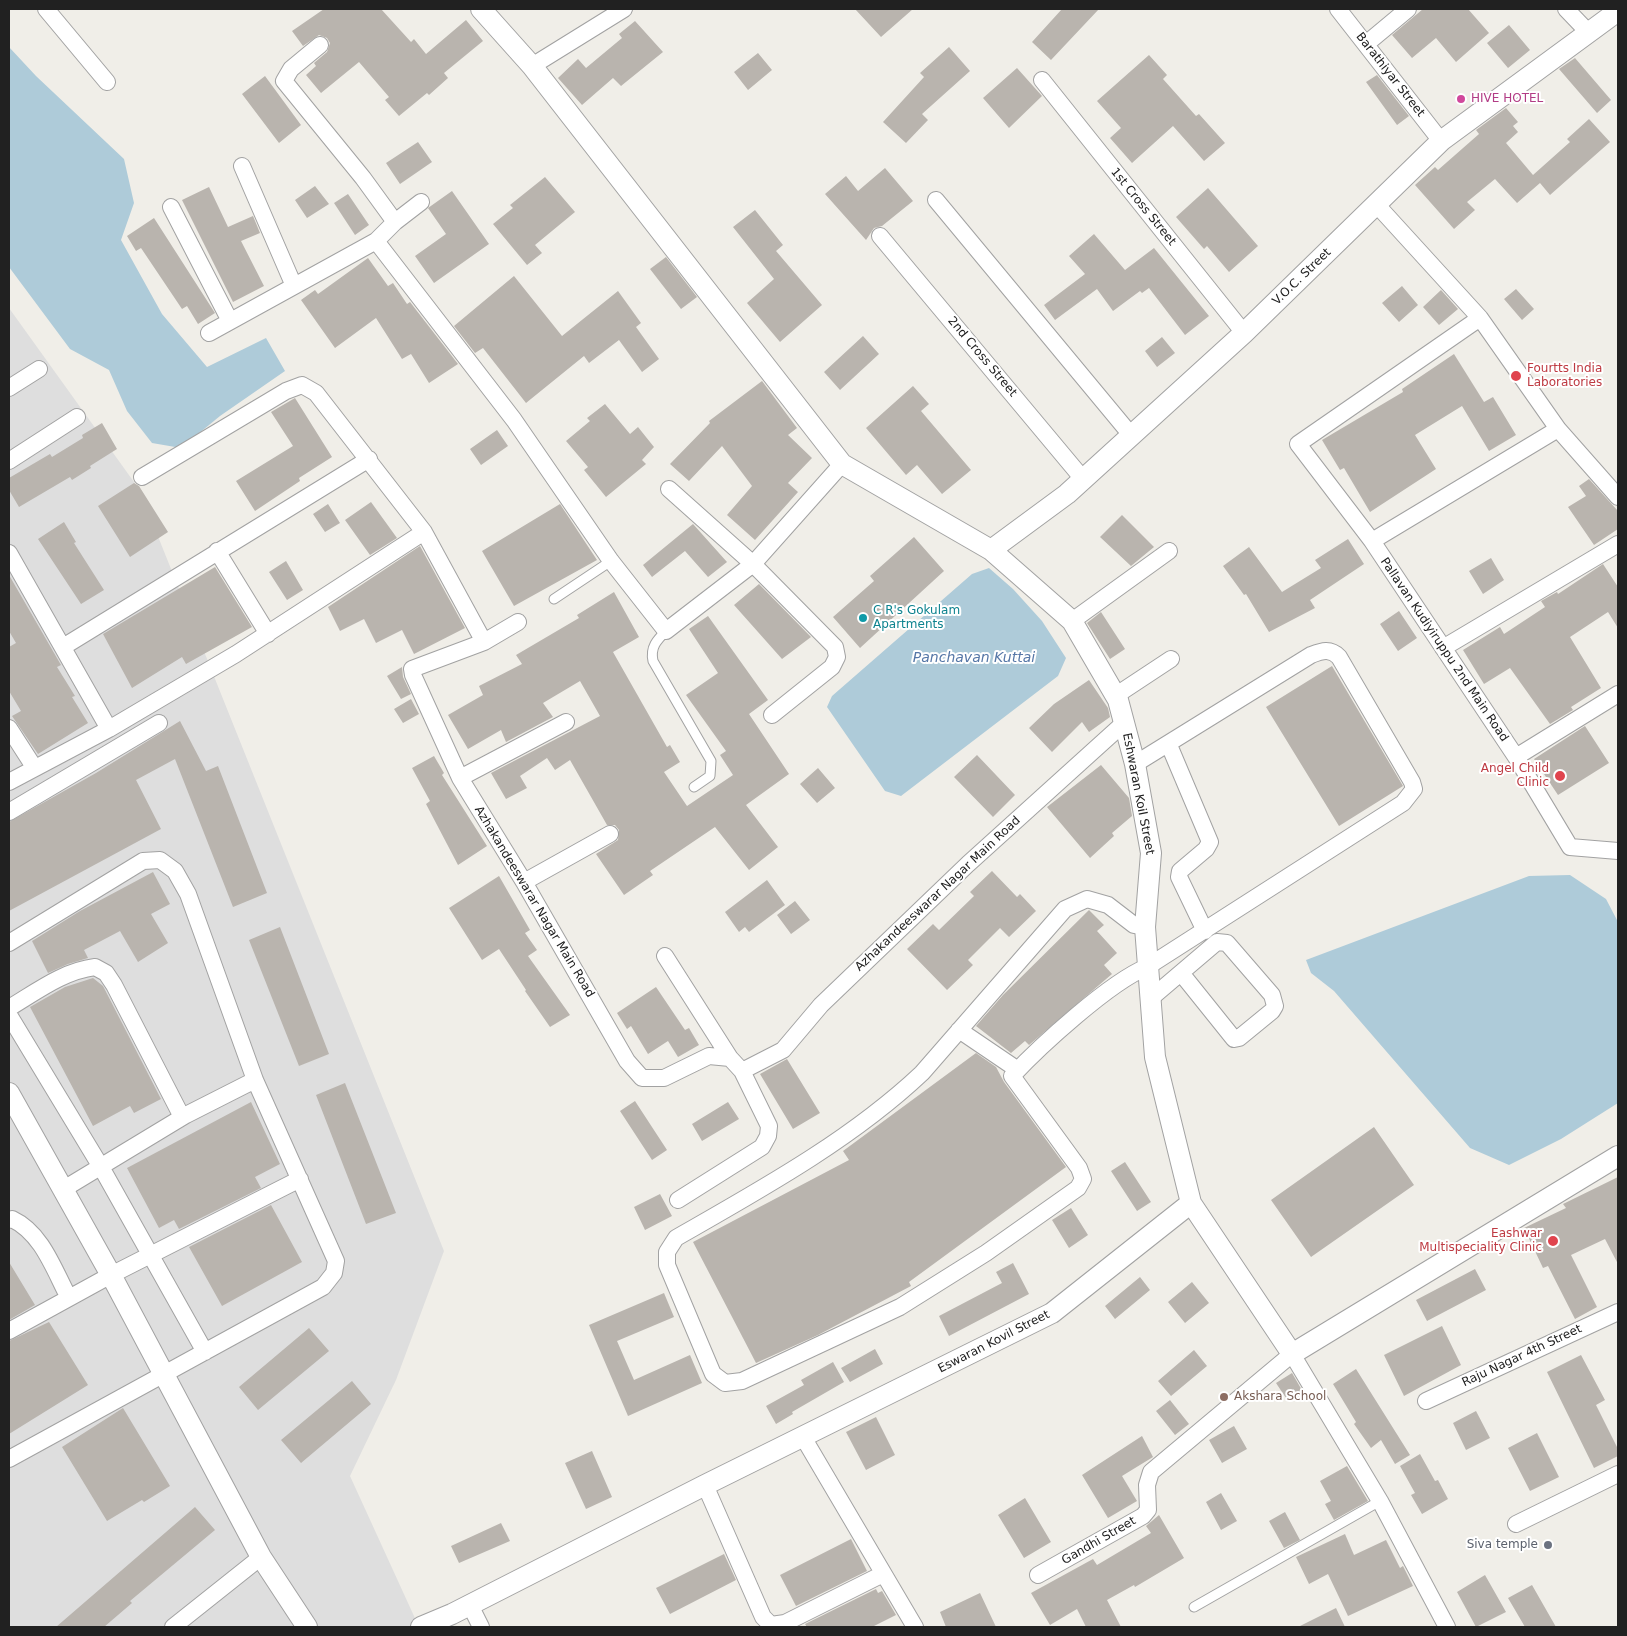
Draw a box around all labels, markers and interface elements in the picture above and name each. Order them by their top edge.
street label: Barathiyar Street [1353,30,1427,120]
place label: HIVE HOTEL [1471,92,1543,106]
marker: HIVE HOTEL [1455,93,1467,105]
street label: 1st Cross Street [1107,165,1179,249]
street label: V.O.C. Street [1270,246,1334,308]
street label: 2nd Cross Street [944,314,1020,400]
place label: Fourtts India Laboratories [1527,362,1602,390]
marker: Fourtts India Laboratories [1509,369,1523,383]
street label: Pallavan Kudiyiruppu 2nd Main Road [1377,555,1511,745]
place label: C R's Gokulam Apartments [873,604,960,632]
marker: C R's Gokulam Apartments [857,612,869,624]
water label: Panchavan Kuttai [913,650,1035,666]
street label: Eshwaran Koil Street [1119,732,1157,856]
place label: Angel Child Clinic [1481,762,1549,790]
marker: Angel Child Clinic [1553,769,1567,783]
street label: Azhakandeeswarar Nagar Main Road [471,804,597,1000]
street label: Azhakandeeswarar Nagar Main Road [852,814,1024,974]
place label: Eashwar Multispeciality Clinic [1419,1227,1542,1255]
marker: Eashwar Multispeciality Clinic [1546,1234,1560,1248]
street label: Eswaran Kovil Street [936,1308,1052,1376]
street label: Raju Nagar 4th Street [1460,1322,1584,1390]
place label: Akshara School [1234,1390,1326,1404]
marker: Akshara School [1218,1391,1230,1403]
street label: Gandhi Street [1059,1514,1139,1568]
place label: Siva temple [1467,1538,1538,1552]
marker: Siva temple [1542,1539,1554,1551]

